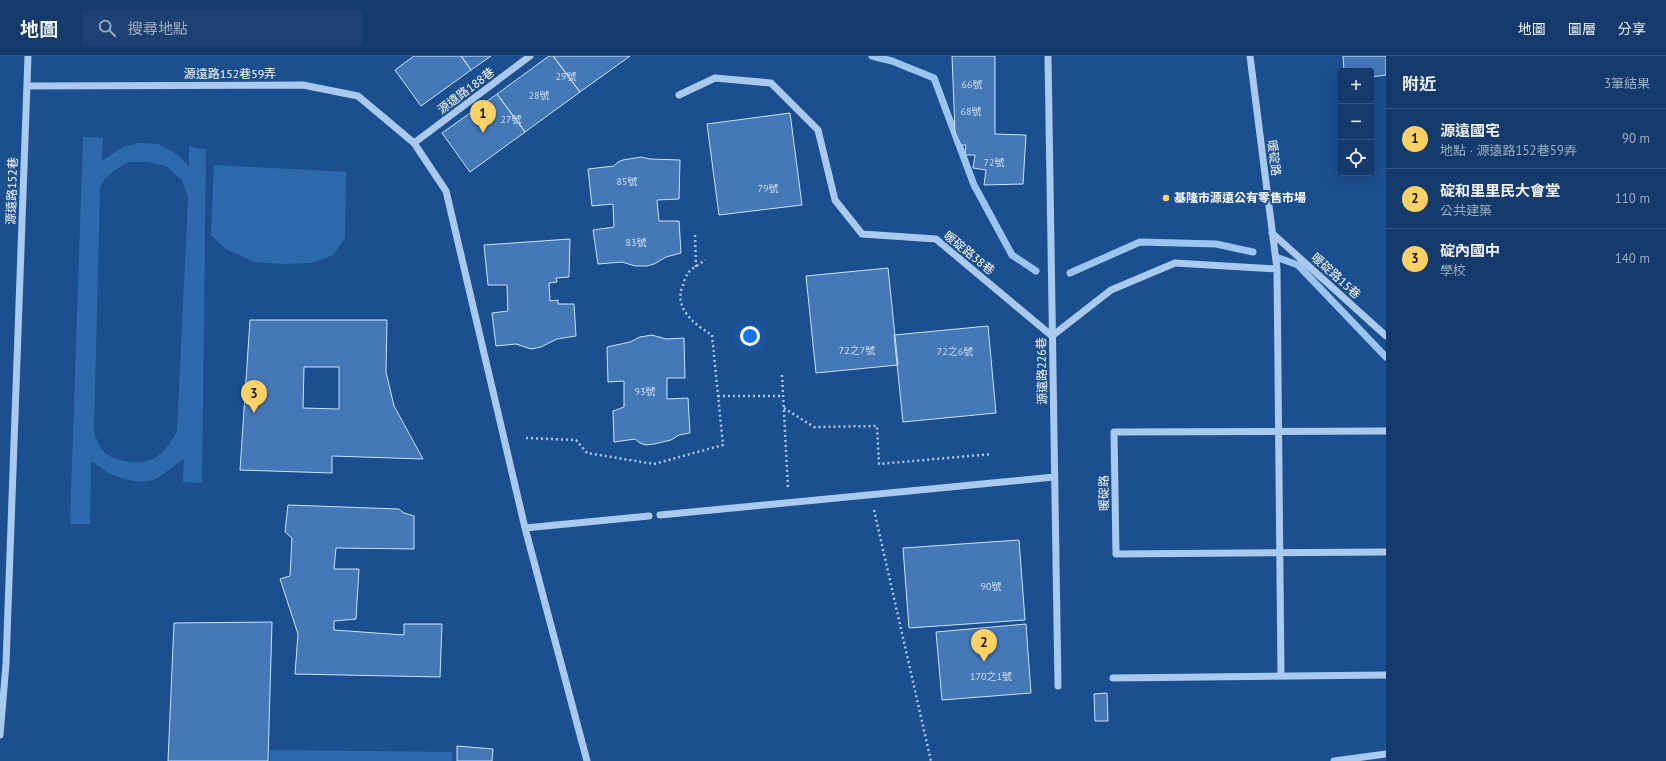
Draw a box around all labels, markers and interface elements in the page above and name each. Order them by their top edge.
search box [82,10,362,46]
text: 地圖 [20,17,58,41]
icon: search [96,17,118,39]
text: 搜尋地點 [128,19,188,38]
text: 地圖 [1518,20,1546,38]
text: 圖層 [1568,20,1596,38]
text: 分享 [1618,20,1646,38]
street label: 源遠路188巷 [435,65,497,117]
street label: 源遠路152巷59弄 [184,66,276,81]
map controls [1338,68,1374,176]
button: + [1338,68,1374,104]
house number: 29號 [556,70,576,83]
text: 附近 [1402,73,1436,95]
text: 3筆結果 [1604,75,1650,92]
house number: 66號 [962,78,982,91]
house number: 28號 [529,89,549,102]
pin: 1 [470,100,496,133]
button: − [1338,104,1374,140]
house number: 68號 [961,105,981,118]
house number: 27號 [501,113,521,126]
text: 源遠國宅 [1440,121,1500,140]
text: 1 [1411,130,1419,147]
text: 90 m [1622,130,1650,147]
street label: 暖碇路 [1265,139,1284,177]
button: locate [1338,140,1374,176]
text: 地點 · 源遠路152巷59弄 [1440,142,1577,159]
house number: 72號 [984,156,1004,169]
street label: 源遠路152巷 [3,157,20,225]
house number: 85號 [617,175,637,188]
text: 碇和里里民大會堂 [1440,181,1560,200]
house number: 79號 [758,182,778,195]
place label: 基隆市源遠公有零售市場 [1174,190,1306,205]
text: 2 [1411,190,1419,207]
text: 110 m [1615,190,1650,207]
marker: 基隆市源遠公有零售市場 [1161,193,1171,203]
text: 公共建築 [1440,202,1492,219]
street label: 暖碇路38巷 [941,228,998,278]
house number: 83號 [626,236,646,249]
text: 碇內國中 [1440,241,1500,260]
street label: 暖碇路15巷 [1309,250,1364,302]
text: 3 [1411,250,1419,267]
text: 140 m [1615,250,1650,267]
text: 學校 [1440,262,1466,279]
your location [740,326,760,346]
street label: 源遠路226巷 [1033,337,1050,405]
house number: 72之7號 [839,344,875,357]
house number: 72之6號 [937,345,973,358]
pin: 3 [241,380,267,413]
house number: 93號 [635,385,655,398]
street label: 暖碇路 [1096,475,1111,511]
house number: 90號 [981,580,1001,593]
pin: 2 [971,629,997,662]
house number: 170之1號 [970,670,1012,683]

